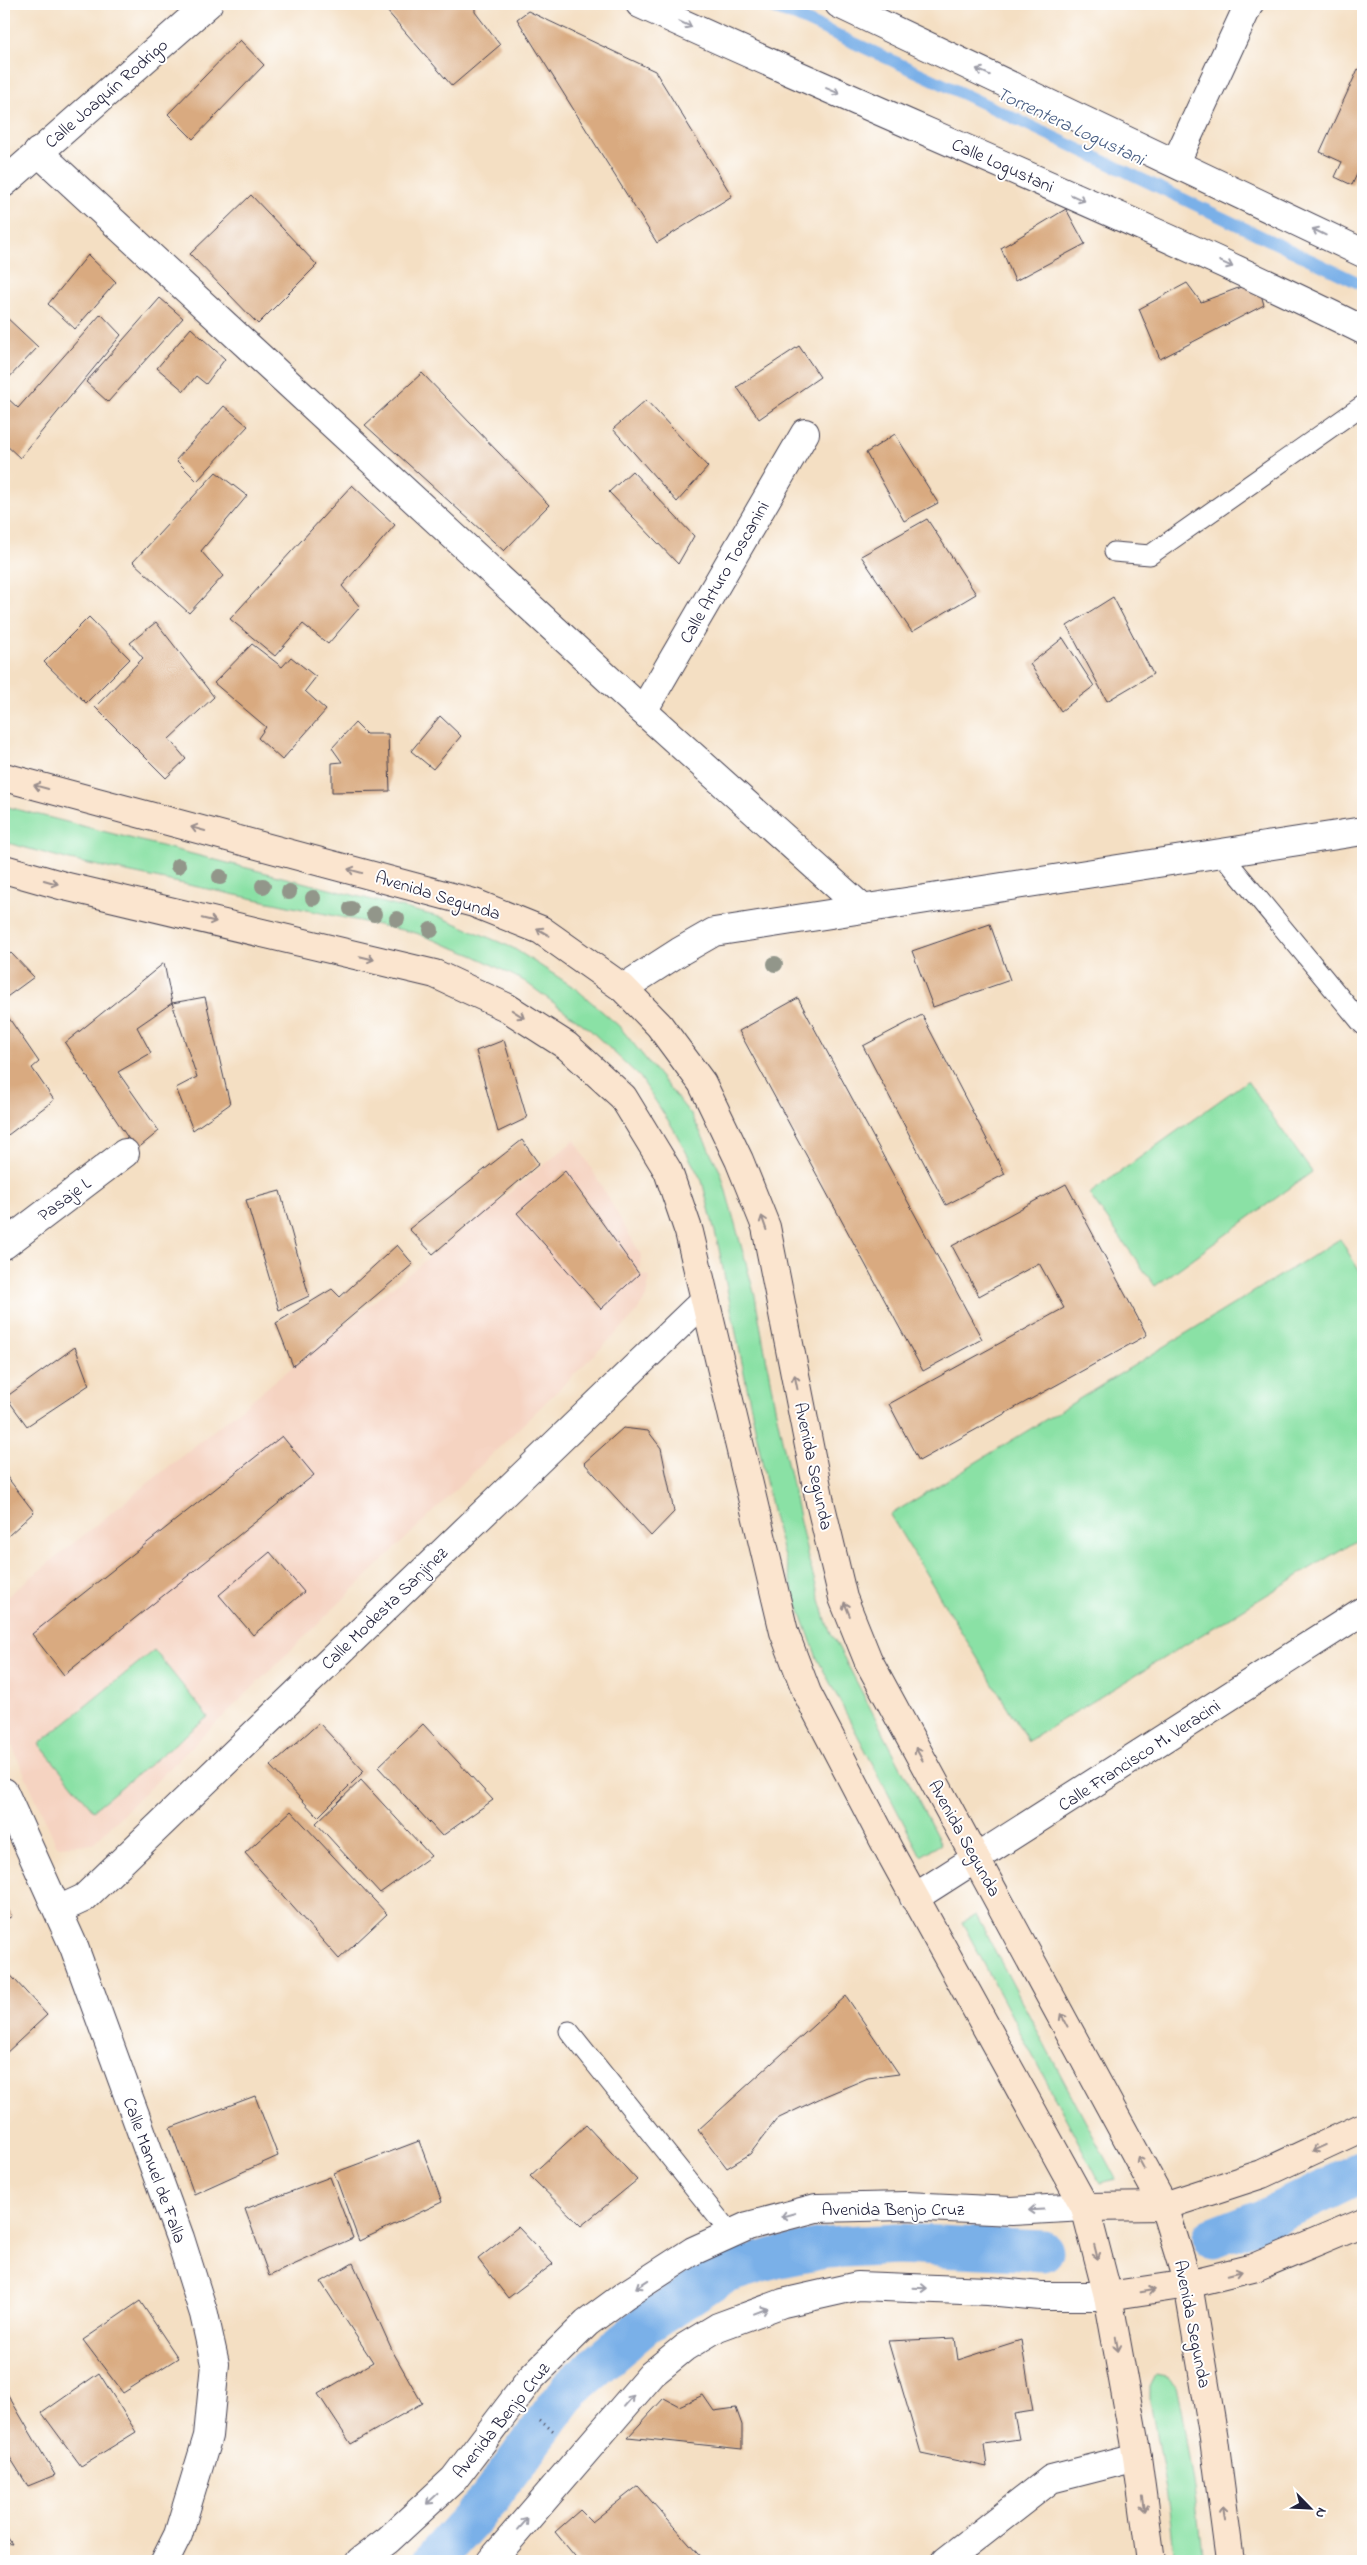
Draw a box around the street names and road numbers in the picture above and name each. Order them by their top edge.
street label: Calle Joaquín Rodrigo [40,33,175,156]
street label: Calle Logustani [946,133,1058,202]
street label: Calle Arturo Toscanini [674,497,777,649]
street label: Avenida Segunda [371,866,503,929]
street label: Pasaje L [33,1172,98,1229]
street label: Avenida Segunda [785,1400,838,1533]
street label: Calle Modesta Sanjinez [316,1542,455,1677]
street label: Calle Francisco M. Veracini [1054,1694,1226,1819]
street label: Avenida Segunda [920,1776,1006,1903]
street label: Calle Manuel de Falla [115,2094,192,2247]
street label: Avenida Benjo Cruz [822,2198,965,2224]
street label: Avenida Segunda [1165,2258,1216,2391]
street label: Avenida Benjo Cruz [447,2357,558,2485]

